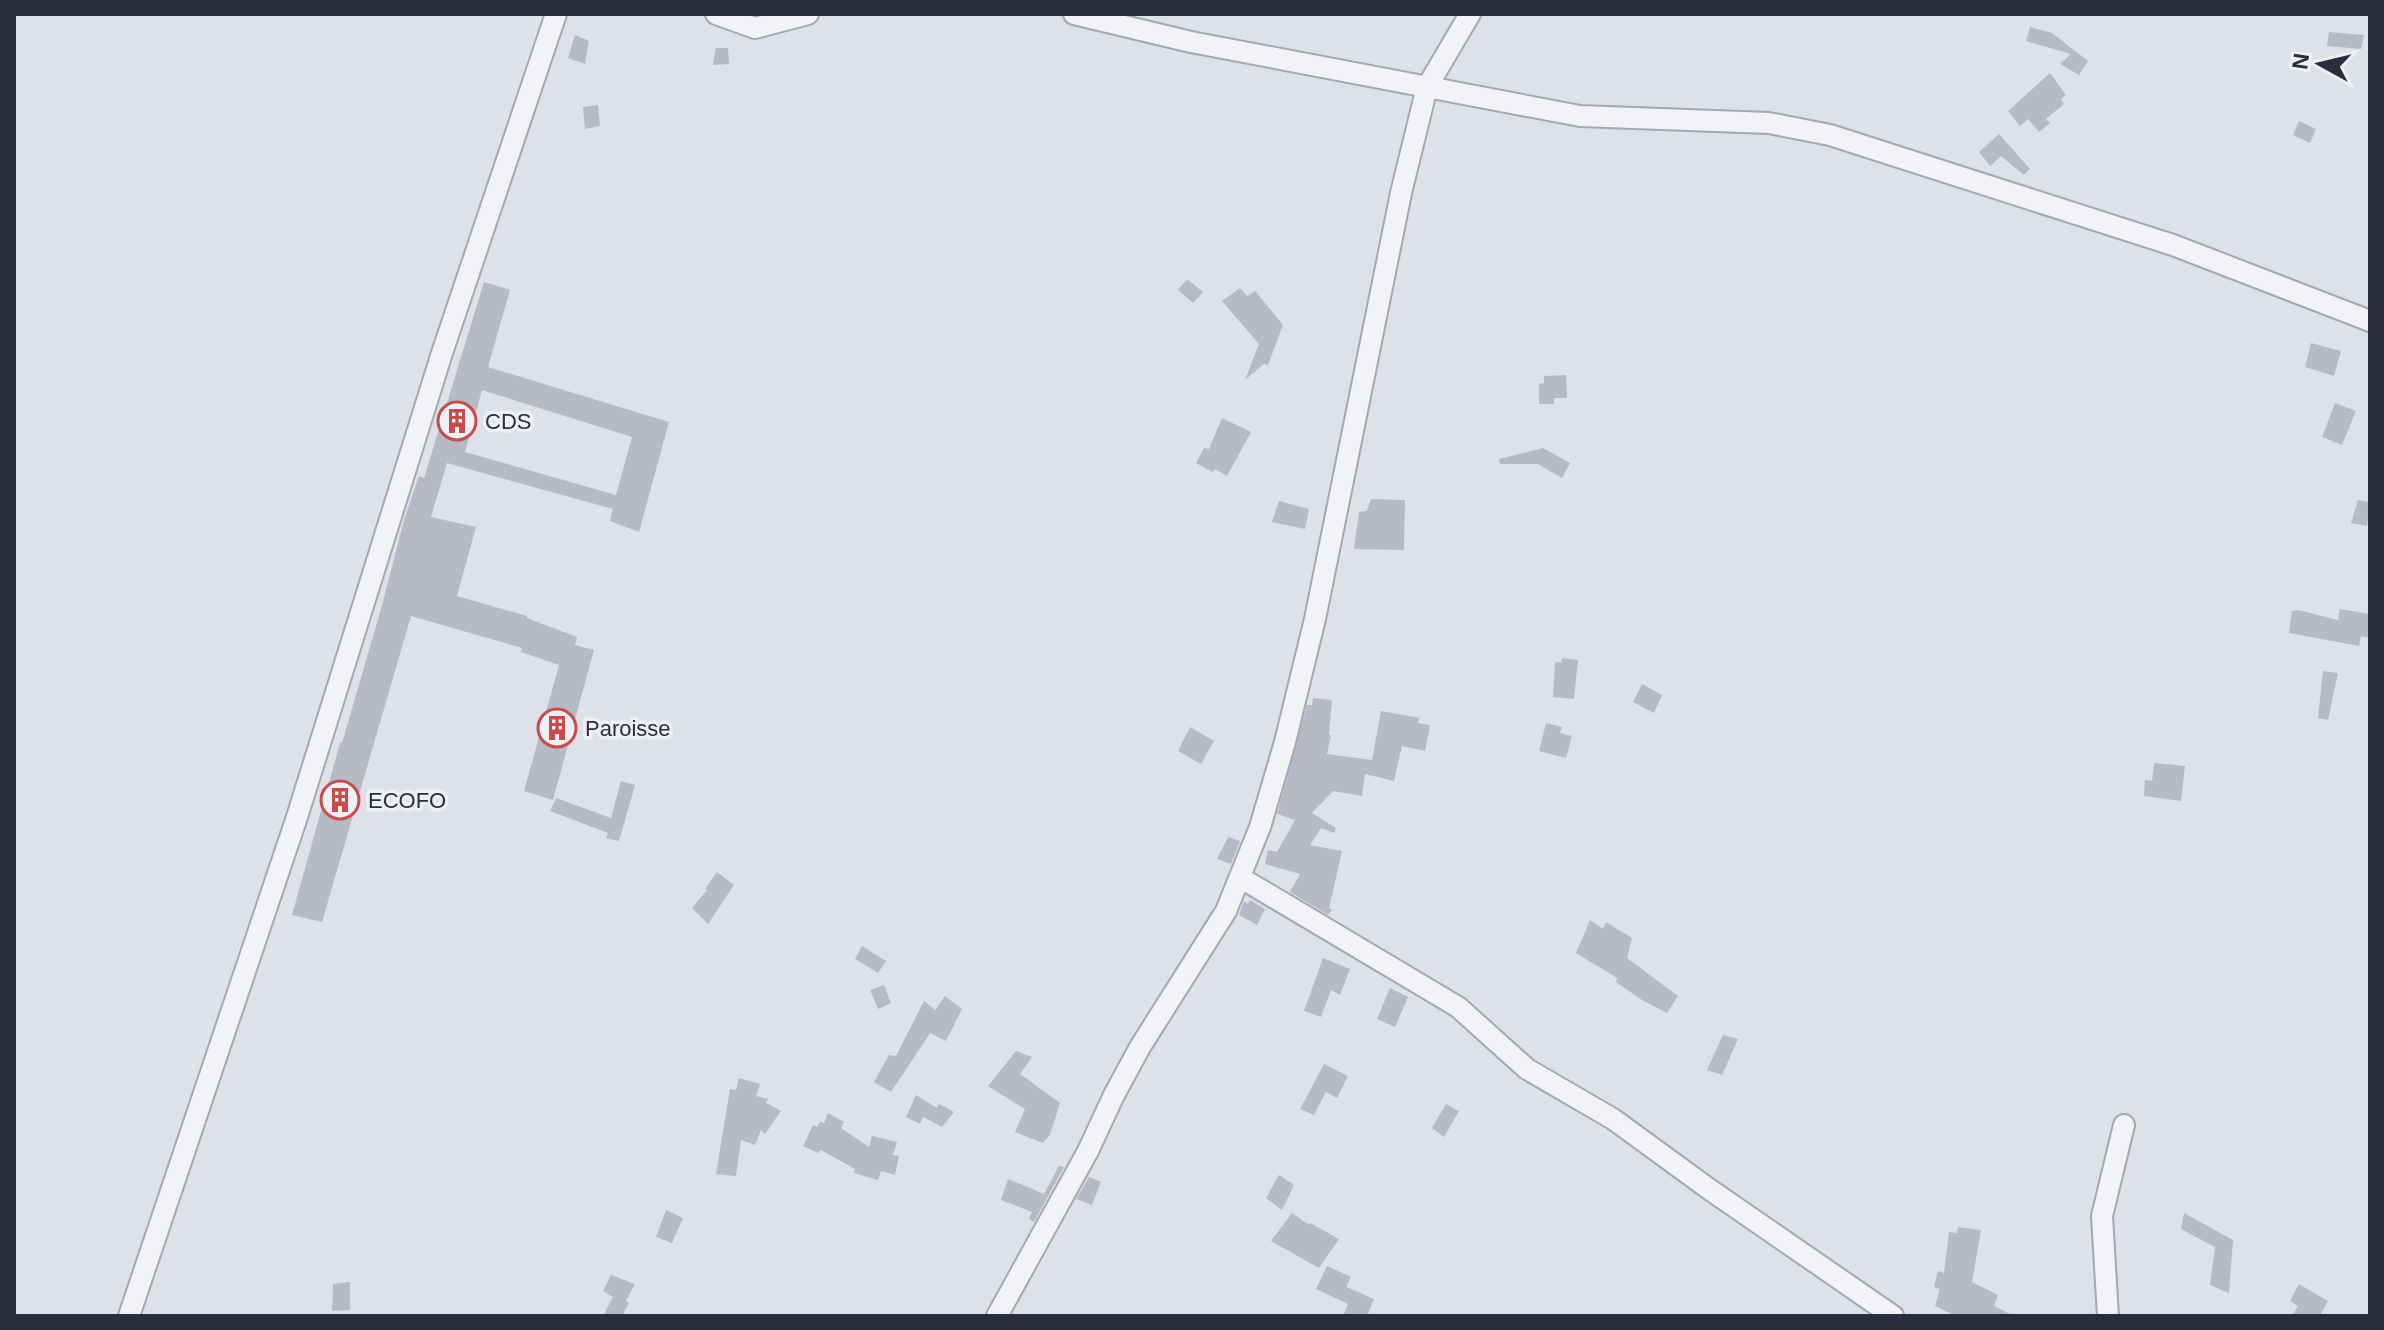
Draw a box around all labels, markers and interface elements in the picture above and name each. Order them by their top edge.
north arrow [2280,24,2360,104]
text: N [2287,52,2314,71]
building icon: CDS [436,400,478,442]
place label: CDS [485,409,531,434]
building icon: Paroisse [536,707,578,749]
place label: Paroisse [585,716,671,741]
building icon: ECOFO [319,779,361,821]
place label: ECOFO [368,788,446,813]

